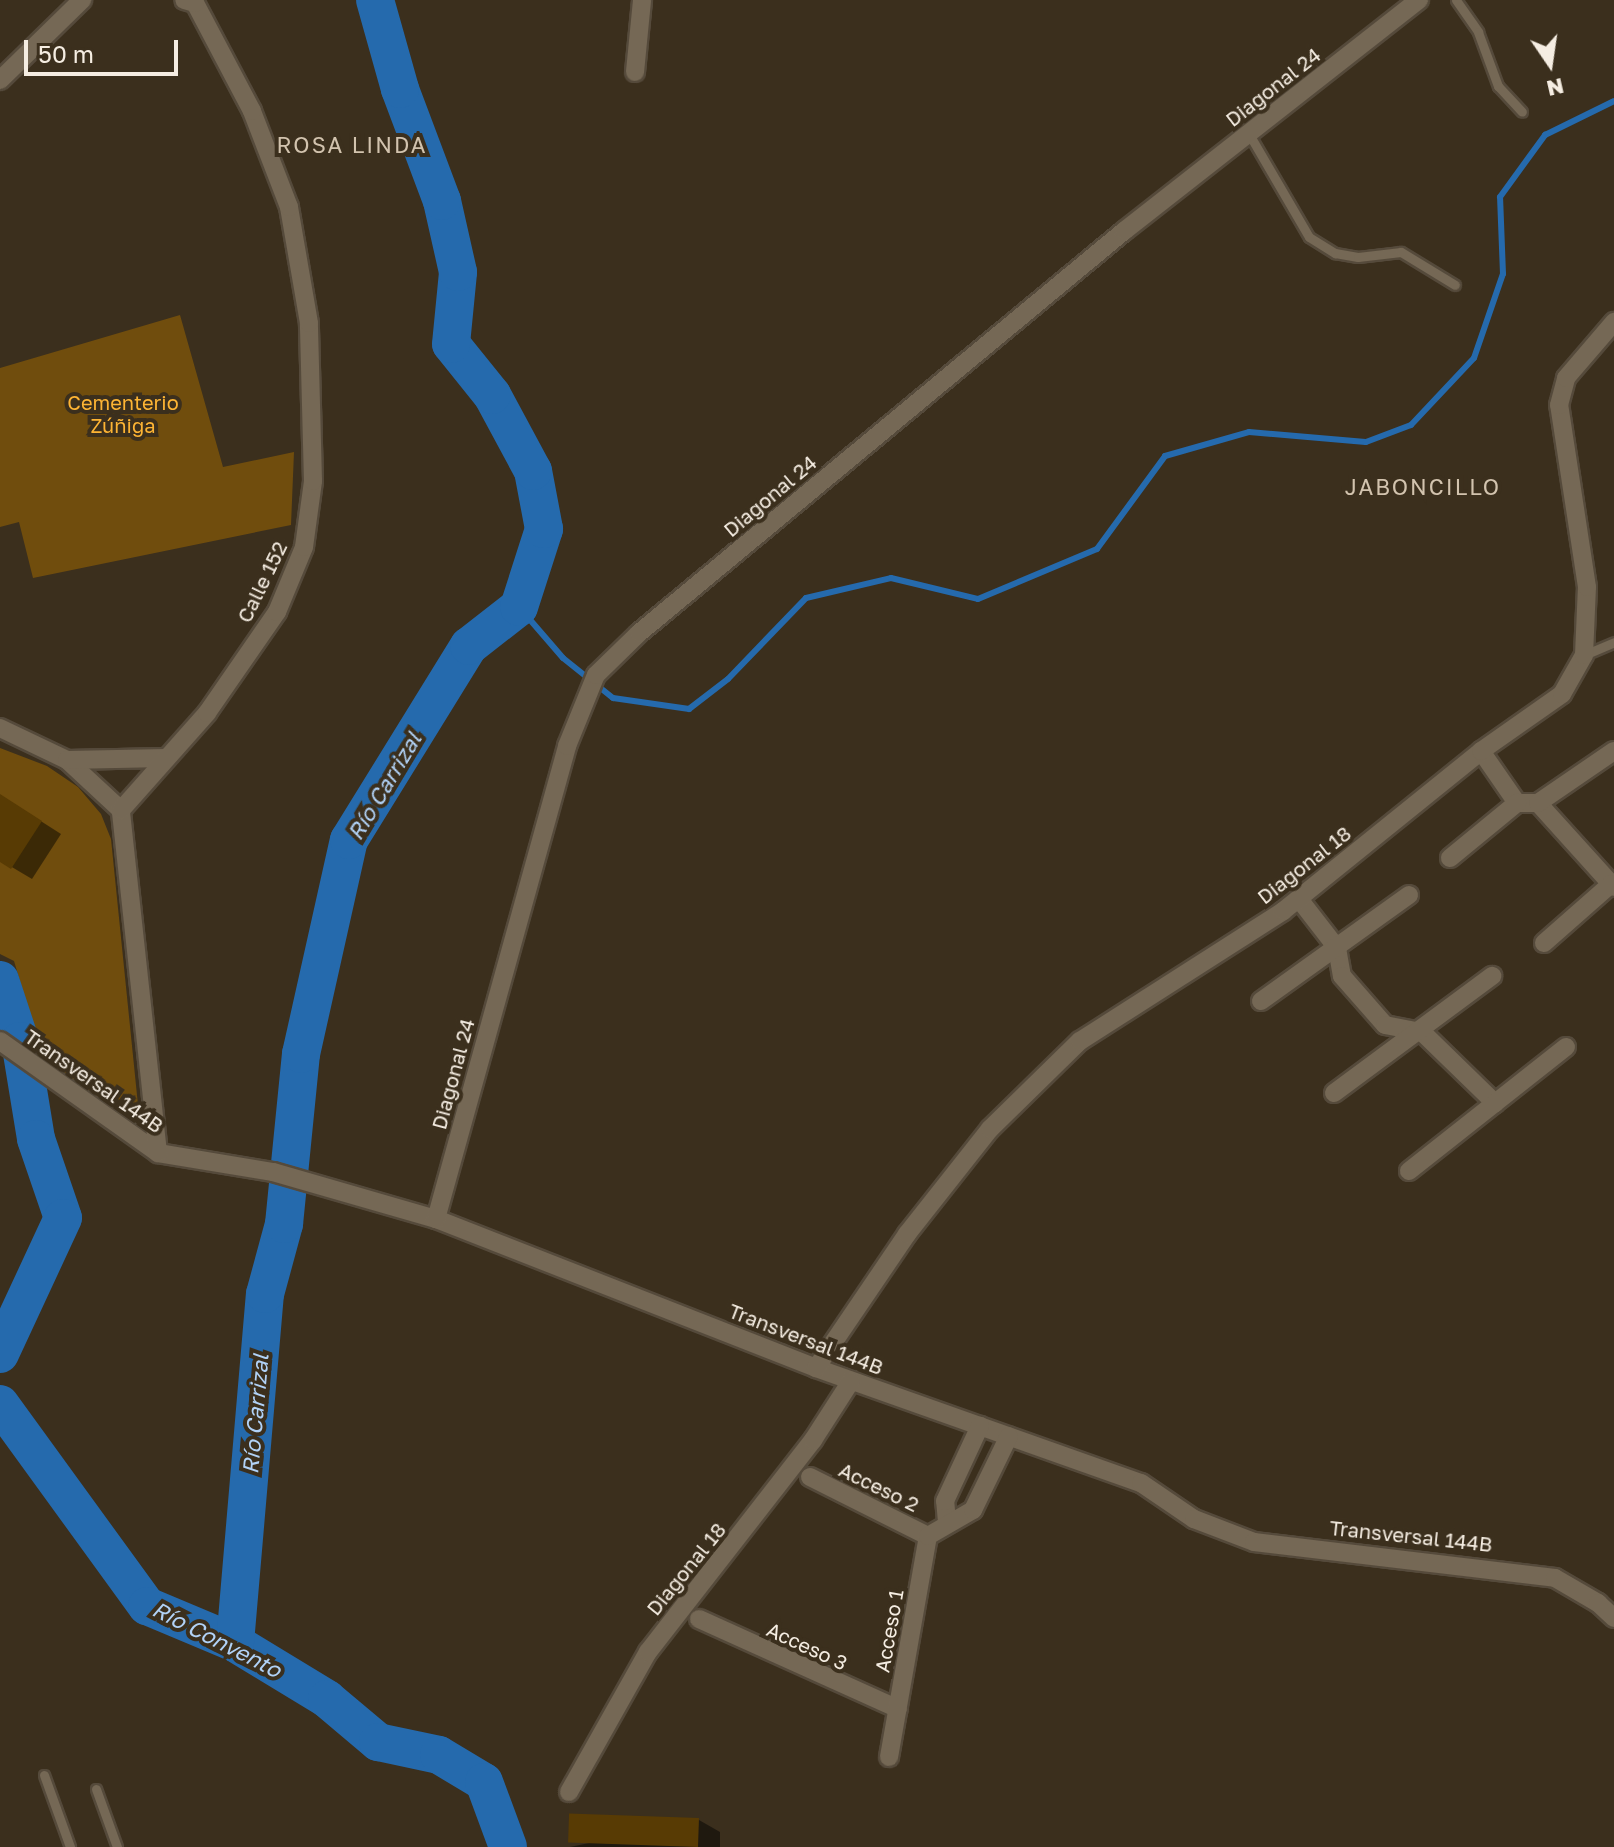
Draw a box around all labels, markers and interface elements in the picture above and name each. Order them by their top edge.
scale bar [28,24,182,74]
north arrow [1510,24,1590,104]
text: 50 m [38,39,94,68]
street label: Diagonal 24 [1221,43,1325,131]
text: N [1544,73,1567,103]
district label: ROSA LINDA [276,132,428,158]
park label: Cementerio Zúñiga [67,390,179,437]
street label: Diagonal 24 [719,450,821,542]
district label: JABONCILLO [1345,474,1501,500]
street label: Calle 152 [232,538,292,626]
water label: Río Carrizal [342,727,426,845]
street label: Diagonal 18 [1253,821,1355,909]
street label: Diagonal 24 [427,1016,479,1132]
street label: Transversal 144B [20,1024,168,1138]
street label: Transversal 144B [725,1299,887,1379]
water label: Río Carrizal [237,1353,273,1475]
street label: Acceso 2 [835,1457,923,1517]
street label: Transversal 144B [1328,1516,1494,1556]
street label: Diagonal 18 [641,1518,731,1620]
street label: Acceso 1 [870,1588,908,1674]
water label: Río Convento [148,1595,286,1683]
street label: Acceso 3 [763,1617,851,1675]

